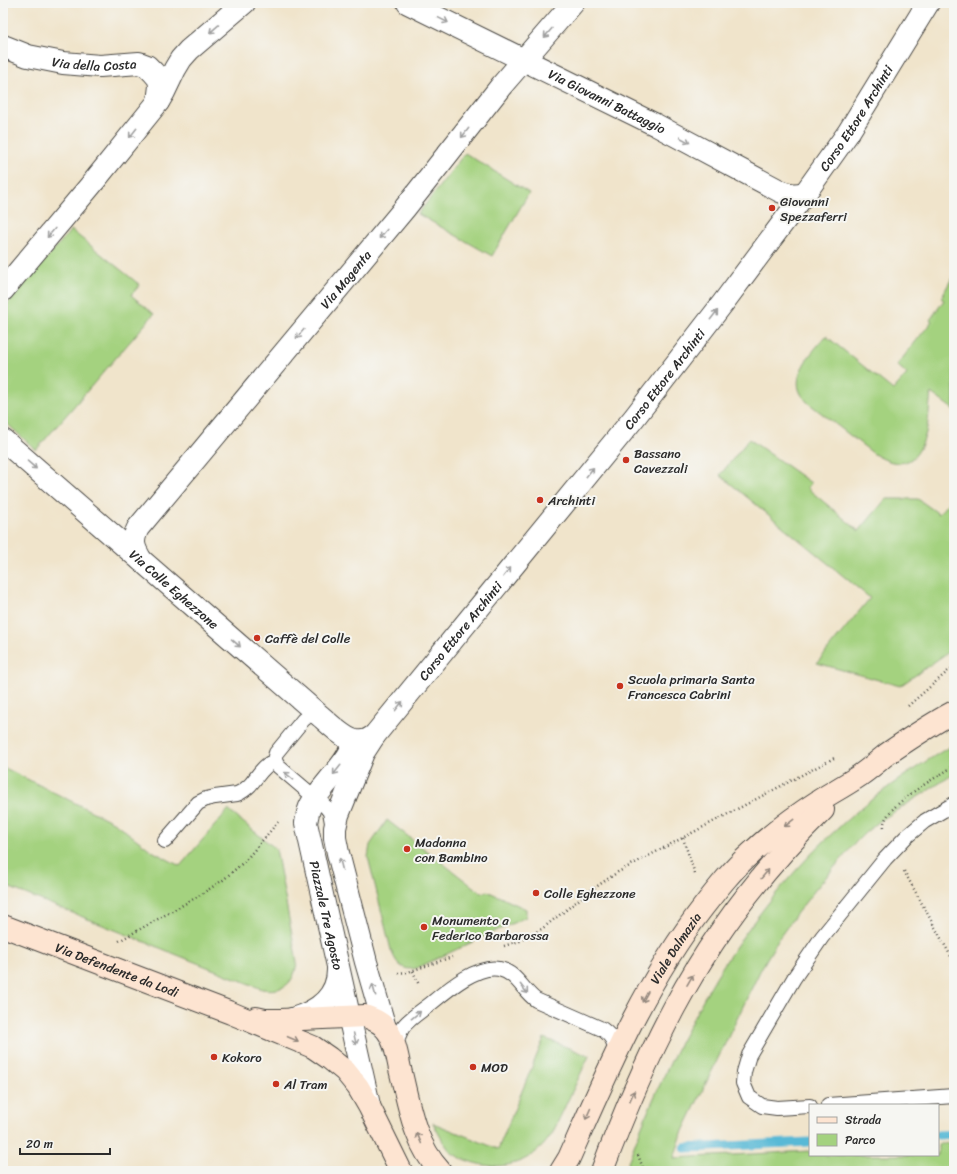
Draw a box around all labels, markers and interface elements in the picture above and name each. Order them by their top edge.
one-way arrow [437,17,449,24]
one-way arrow [209,24,220,33]
one-way arrow [543,27,552,38]
street label: Via della Costa [50,50,138,78]
street label: Corso Ettore Archinti [813,60,899,176]
street label: Via Giovanni Battaggio [544,62,670,140]
one-way arrow [129,127,138,138]
one-way arrow [460,127,469,138]
one-way arrow [679,137,691,144]
place label: Giovanni Spezzaferri [780,190,847,228]
marker: Giovanni Spezzaferri [767,203,777,213]
one-way arrow [47,228,56,239]
one-way arrow [379,229,388,239]
street label: Via Magenta [314,244,377,314]
one-way arrow [709,309,718,320]
street label: Corso Ettore Archinti [617,323,711,435]
one-way arrow [296,328,305,339]
place label: Bassano Cavezzali [634,442,688,480]
marker: Bassano Cavezzali [621,455,631,465]
one-way arrow [27,461,38,470]
one-way arrow [585,466,594,477]
place label: Archinti [547,489,595,512]
marker: Archinti [535,495,545,505]
street label: Via Colle Eghezzone [124,543,225,635]
one-way arrow [503,567,512,578]
street label: Corso Ettore Archinti [412,576,508,686]
place label: Caffè del Colle [265,627,351,650]
marker: Caffè del Colle [252,633,262,643]
one-way arrow [231,638,241,647]
place label: Scuola primaria Santa Francesca Cabrini [628,668,755,706]
marker: Scuola primaria Santa Francesca Cabrini [615,681,625,691]
one-way arrow [394,700,403,711]
one-way arrow [333,764,341,775]
one-way arrow [284,771,295,780]
one-way arrow [783,818,794,827]
place label: Madonna con Bambino [415,831,488,869]
marker: Madonna con Bambino [402,844,412,854]
one-way arrow [337,858,344,871]
street label: Piazzale Tre Agosto [303,859,350,973]
one-way arrow [760,868,769,879]
place label: Colle Eghezzone [544,882,636,905]
marker: Colle Eghezzone [531,888,541,898]
street label: Viale Dalmazia [643,907,708,988]
place label: Monumento a Federico Barbarossa [432,909,549,947]
marker: Monumento a Federico Barbarossa [419,922,429,932]
street label: Via Defendente da Lodi [52,935,182,1004]
one-way arrow [687,974,695,986]
one-way arrow [520,983,528,994]
one-way arrow [370,984,377,997]
one-way arrow [640,991,648,1003]
one-way arrow [410,1011,421,1020]
one-way arrow [351,1032,359,1045]
one-way arrow [286,1036,298,1043]
place label: Kokoro [222,1046,262,1069]
marker: Kokoro [209,1052,219,1062]
place label: MOD [481,1056,508,1079]
marker: MOD [468,1062,478,1072]
place label: Al Tram [283,1073,328,1096]
marker: Al Tram [271,1079,281,1089]
one-way arrow [629,1090,636,1102]
legend [809,1104,939,1156]
one-way arrow [584,1108,592,1120]
text: Strada [845,1109,882,1131]
text: Parco [845,1129,875,1151]
scale bar [20,1130,110,1156]
text: 20 m [26,1133,53,1155]
one-way arrow [415,1133,422,1145]

